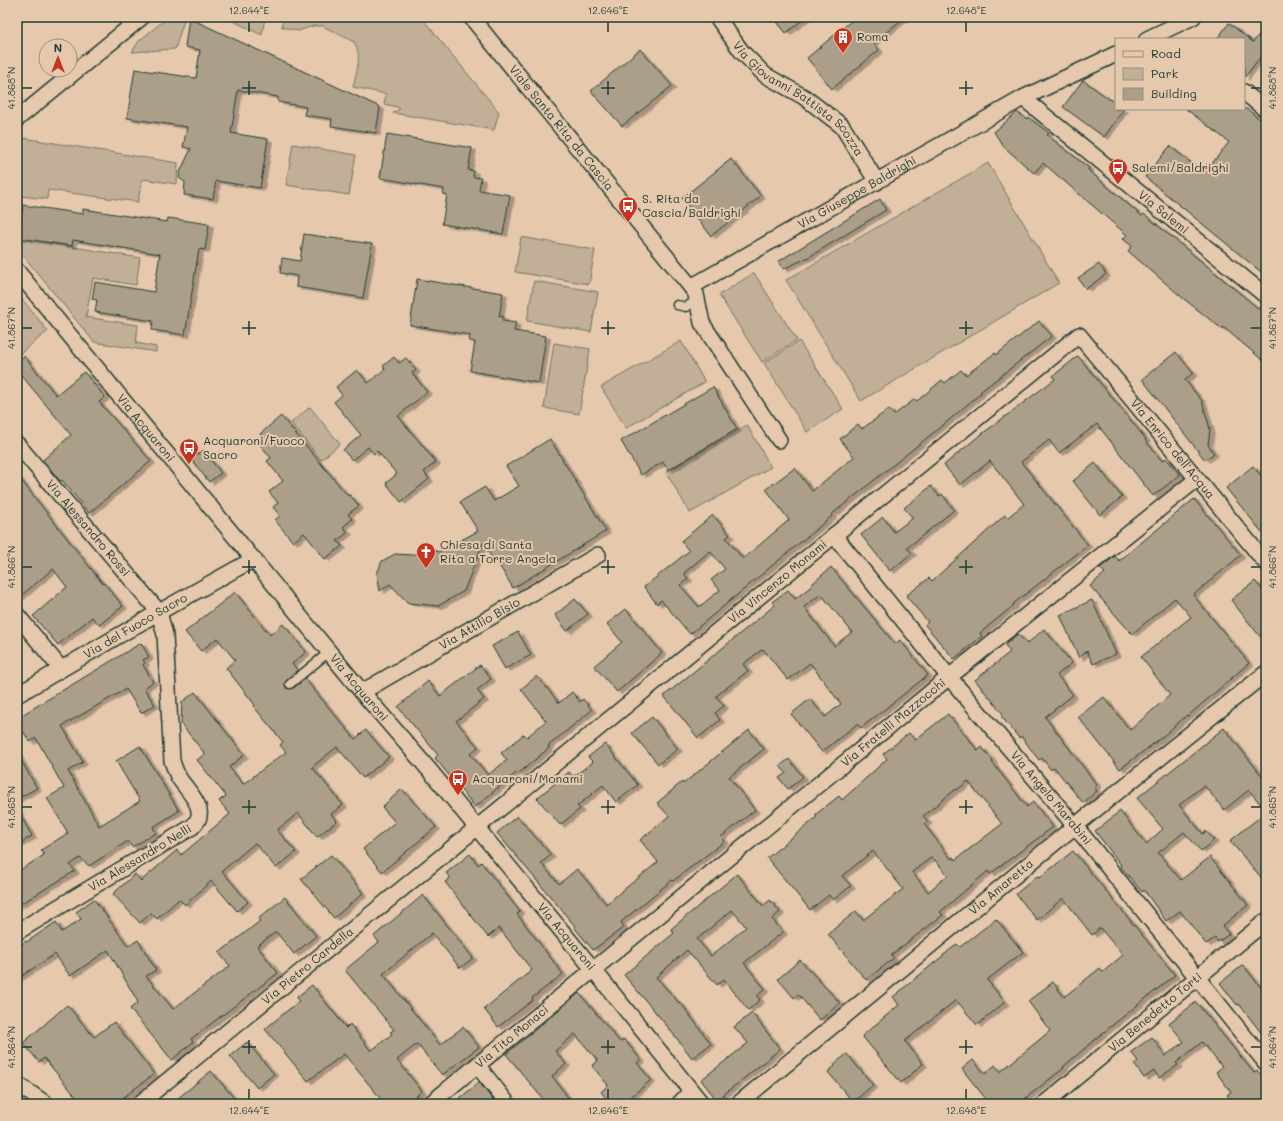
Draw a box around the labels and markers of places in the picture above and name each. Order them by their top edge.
building icon: Roma [832,26,854,54]
place label: Roma [857,28,889,44]
bus stop icon: Salemi/Baldrighi [1107,157,1129,185]
place label: Salemi/Baldrighi [1132,159,1229,175]
place label: S. Rita da Cascia/Baldrighi [642,190,741,220]
bus stop icon: S. Rita da Cascia/Baldrighi [617,195,639,223]
place label: Acquaroni/Fuoco Sacro [203,432,304,462]
bus stop icon: Acquaroni/Fuoco Sacro [178,437,200,465]
place label: Chiesa di Santa Rita a Torre Angela [440,536,556,566]
church icon: Chiesa di Santa Rita a Torre Angela [415,541,437,569]
bus stop icon: Acquaroni/Monami [447,768,469,796]
place label: Acquaroni/Monami [472,770,583,786]

